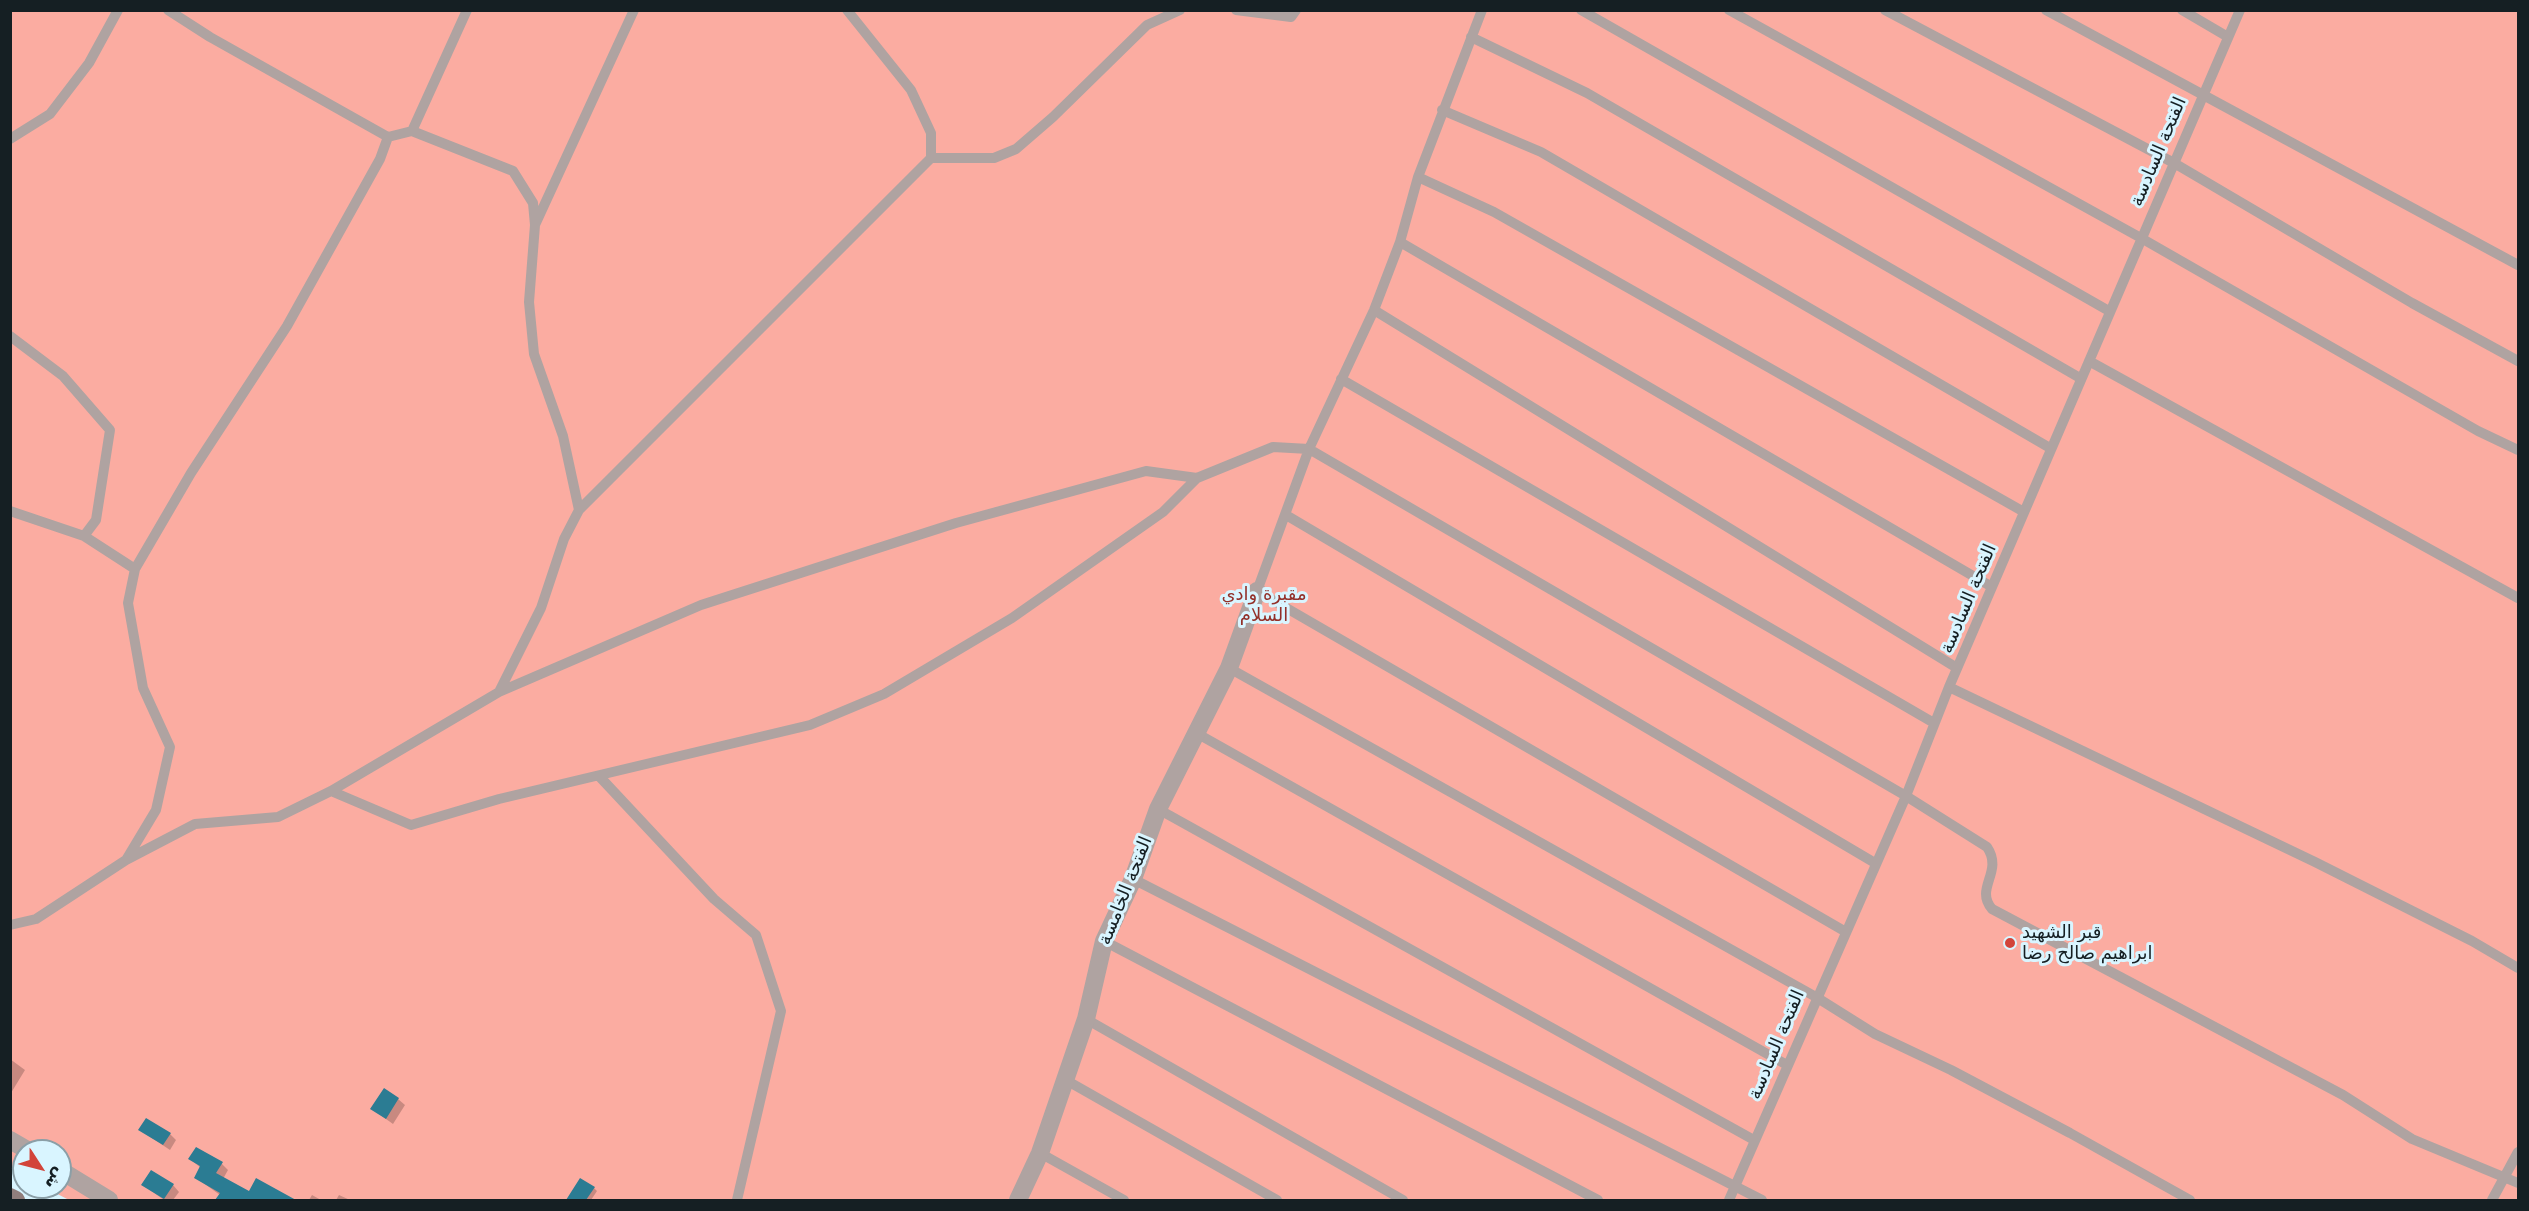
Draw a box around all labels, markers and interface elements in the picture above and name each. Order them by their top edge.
street label: الفتحة السادسة [2126,94,2192,210]
street label: الفتحة السادسة [1936,541,2002,657]
park label: مقبرة وادي السلام [1221,584,1307,626]
street label: الفتحة الخامسة [1094,834,1158,948]
place label: قبر الشهيد ابراهيم صالح رضا [2022,922,2153,964]
marker: قبر الشهيد ابراهيم صالح رضا [2003,936,2017,950]
street label: الفتحة السادسة [1744,987,1810,1103]
north arrow [12,1139,72,1199]
text: ش [41,1164,70,1193]

